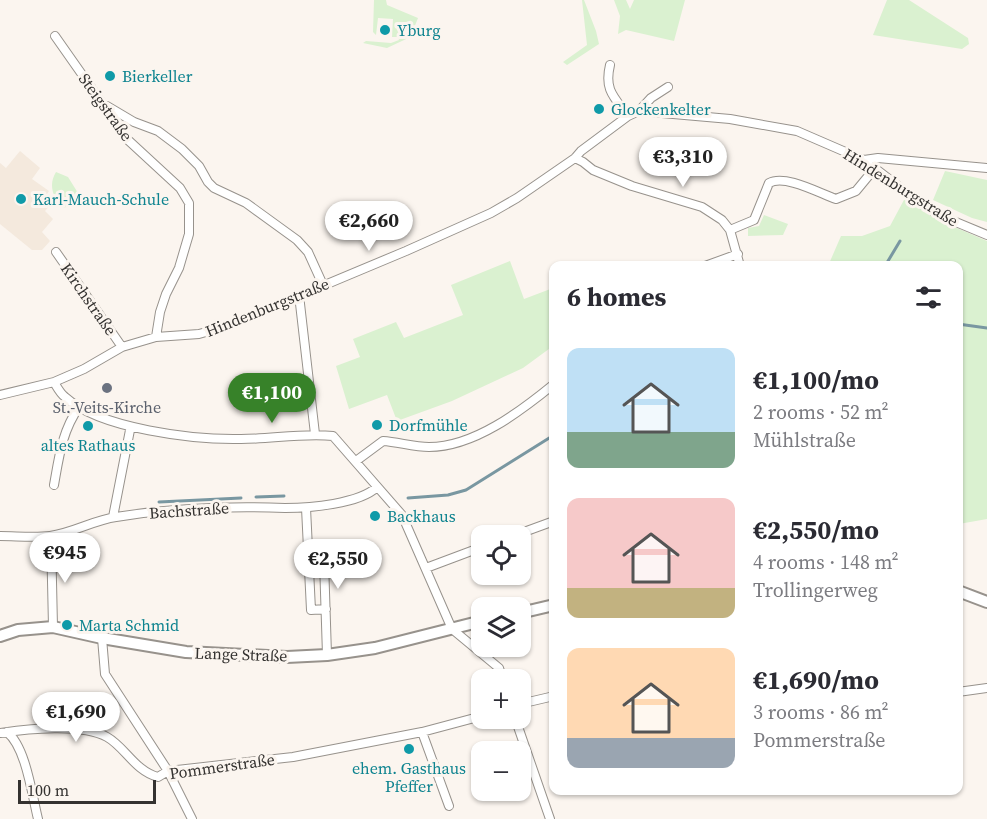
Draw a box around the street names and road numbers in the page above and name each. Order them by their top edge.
street label: Steigstraße [74,69,138,145]
street label: Hindenburgstraße [839,143,963,231]
street label: Kirchstraße [56,258,122,340]
street label: Hindenburgstraße [202,272,332,342]
street label: Bachstraße [148,496,230,524]
street label: Lange Straße [194,641,288,667]
street label: Pommerstraße [168,748,276,784]

